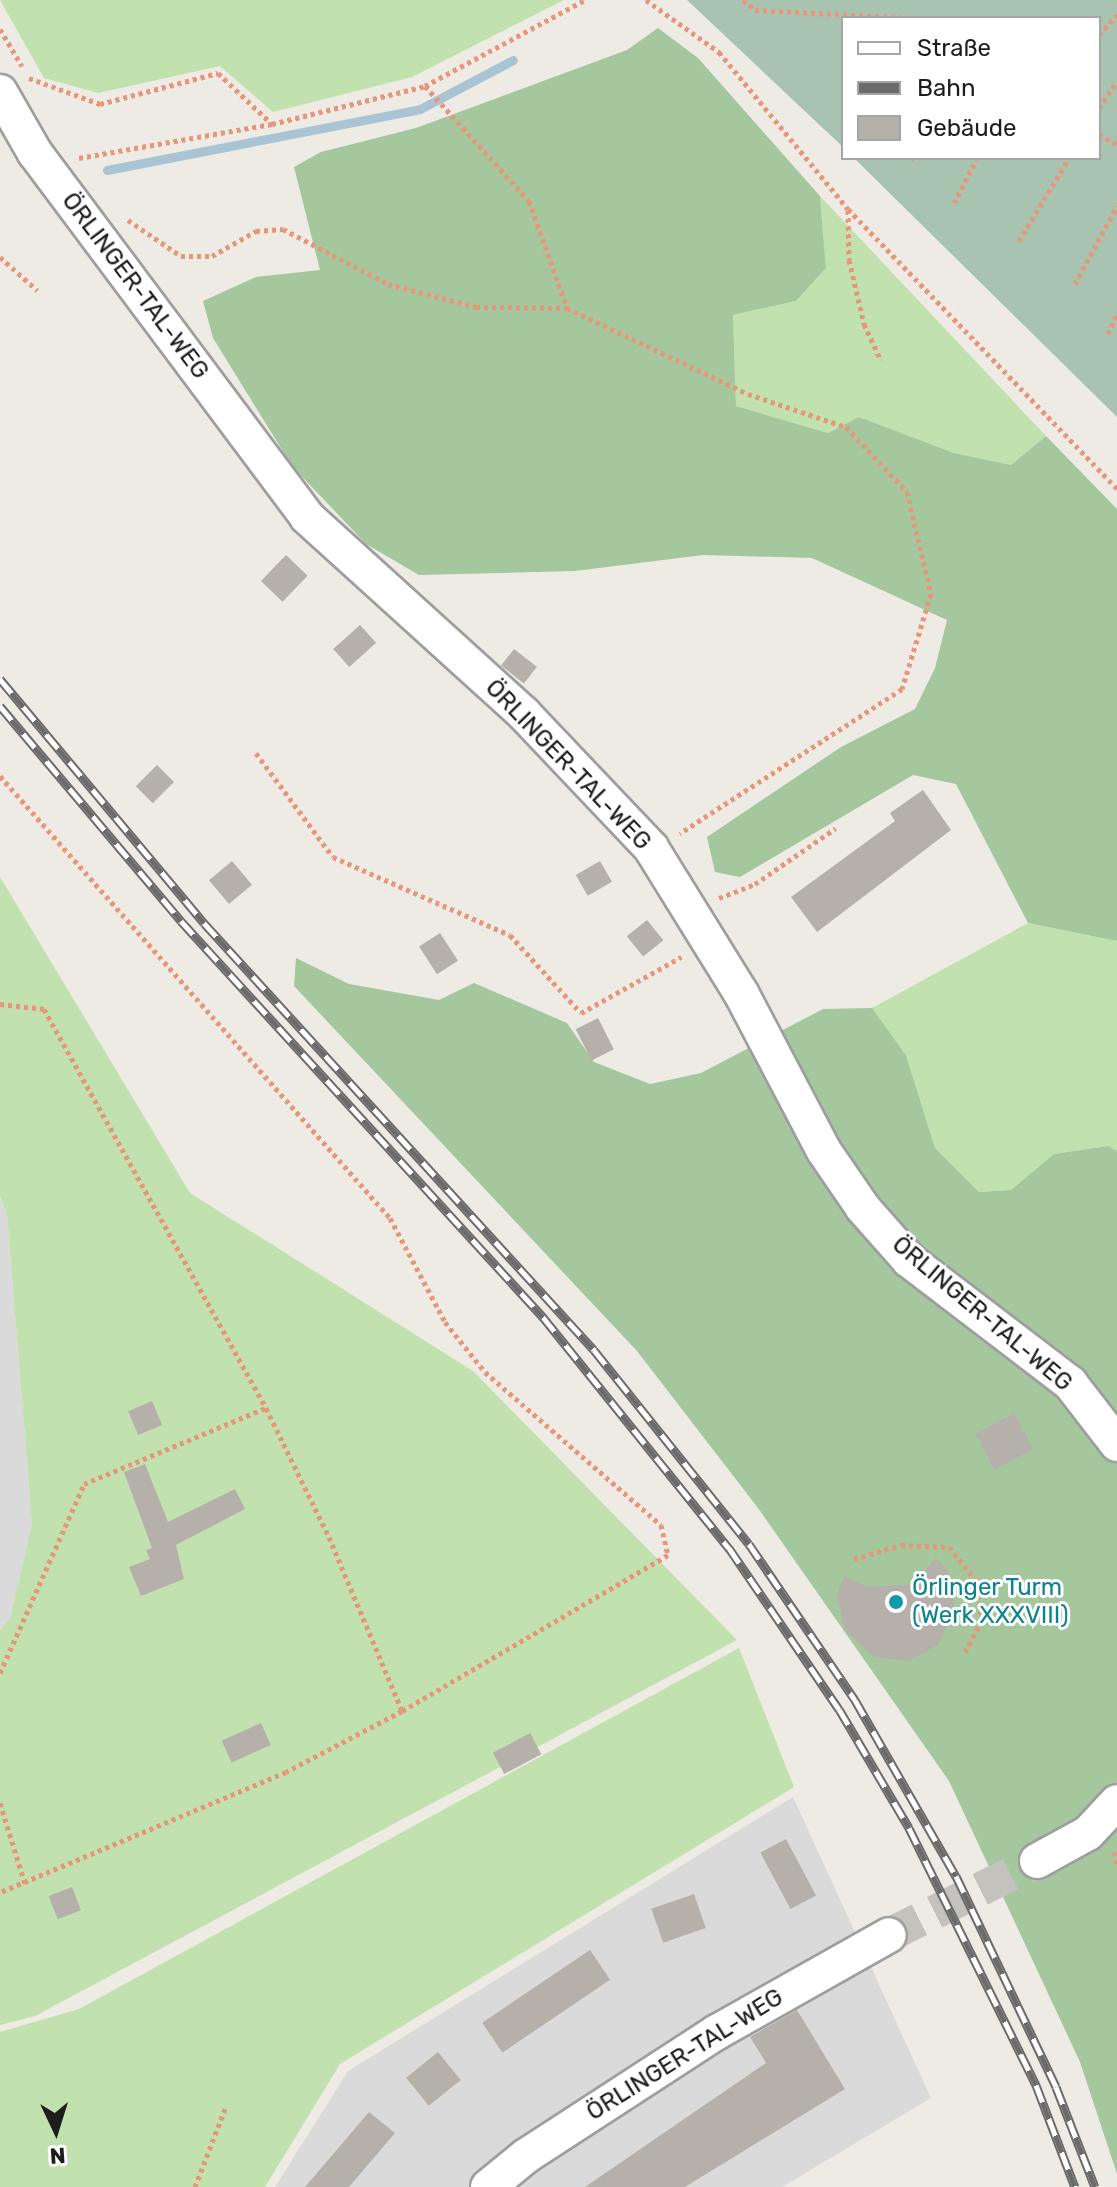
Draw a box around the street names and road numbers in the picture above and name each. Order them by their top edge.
street label: ÖRLINGER-TAL-WEG [55,187,215,385]
street label: ÖRLINGER-TAL-WEG [479,674,657,856]
street label: ÖRLINGER-TAL-WEG [886,1230,1078,1398]
street label: ÖRLINGER-TAL-WEG [581,1983,789,2127]

